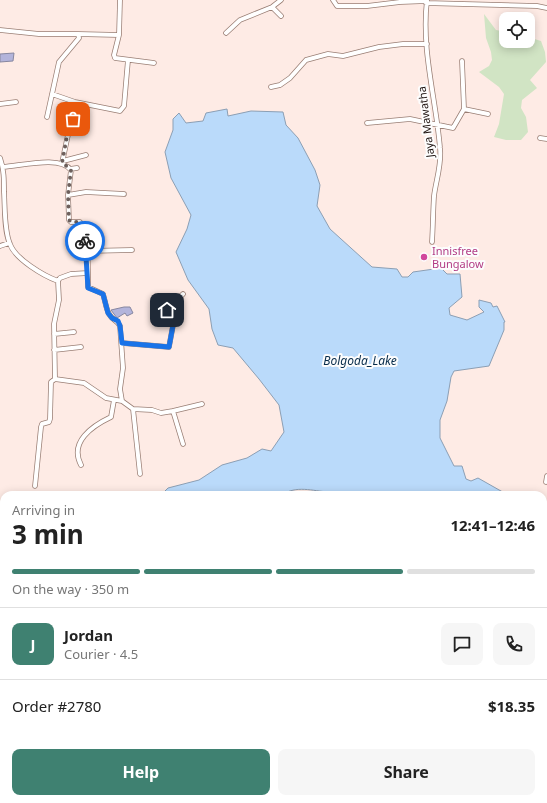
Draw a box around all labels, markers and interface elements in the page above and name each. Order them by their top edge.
map controls [499,12,535,48]
button: locate [499,12,535,48]
street label: Jaya Mawatha [414,86,437,160]
pin [56,102,90,136]
icon: bag [62,108,84,130]
courier [65,221,105,261]
icon: bike [74,230,96,252]
place label: Innisfree Bungalow [432,243,484,271]
marker: Innisfree Bungalow [419,252,429,262]
pin [150,293,184,327]
icon: home [156,299,178,321]
water label: Bolgoda_Lake [323,352,397,369]
text: Arriving in [12,501,75,519]
text: 12:41–12:46 [450,515,535,535]
text: 3 min [12,516,84,552]
text: On the way · 350 m [12,580,129,598]
button: chat [441,623,483,665]
button: phone [493,623,535,665]
text: Jordan [64,625,113,645]
text: J [31,634,35,654]
text: Courier · 4.5 [64,645,138,663]
text: Order #2780 [12,696,101,716]
text: $18.35 [488,696,535,716]
button: Help [12,749,270,795]
button: Share [278,749,535,795]

